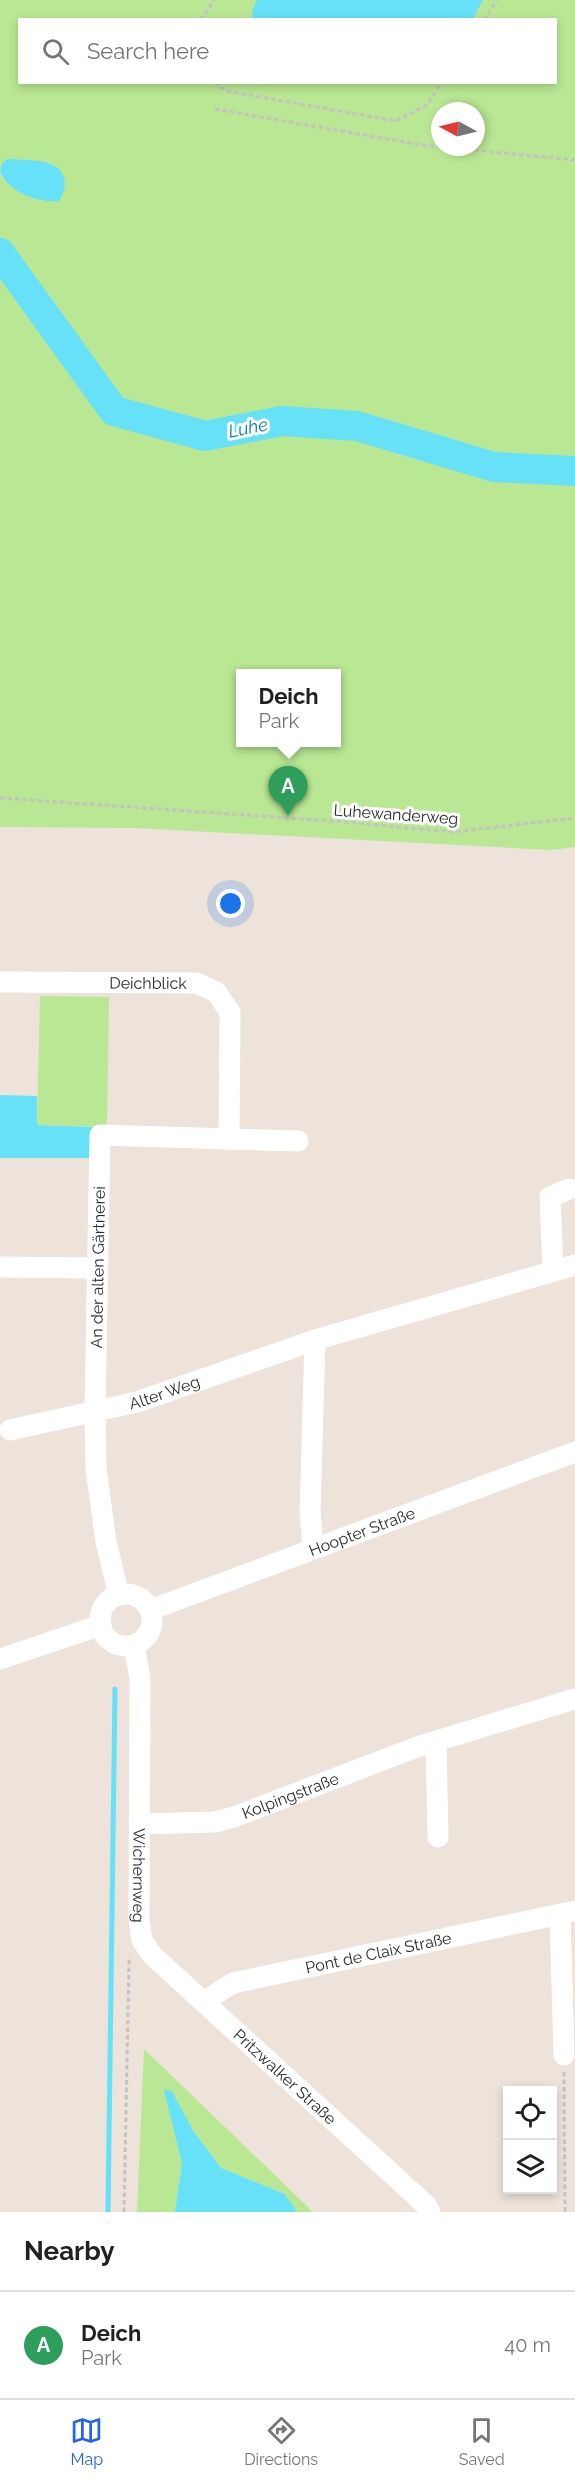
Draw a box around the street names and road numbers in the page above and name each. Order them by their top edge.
street label: Luhewanderweg [333,801,459,828]
street label: Deichblick [109,974,187,993]
street label: An der alten Gärtnerei [87,1186,109,1349]
street label: Alter Weg [127,1372,202,1413]
street label: Hoopter Straße [306,1503,418,1560]
street label: Kolpingstraße [240,1769,342,1823]
street label: Wichernweg [129,1828,148,1923]
street label: Pont de Claix Straße [304,1928,453,1978]
street label: Pritzwalker Straße [229,2025,340,2129]

